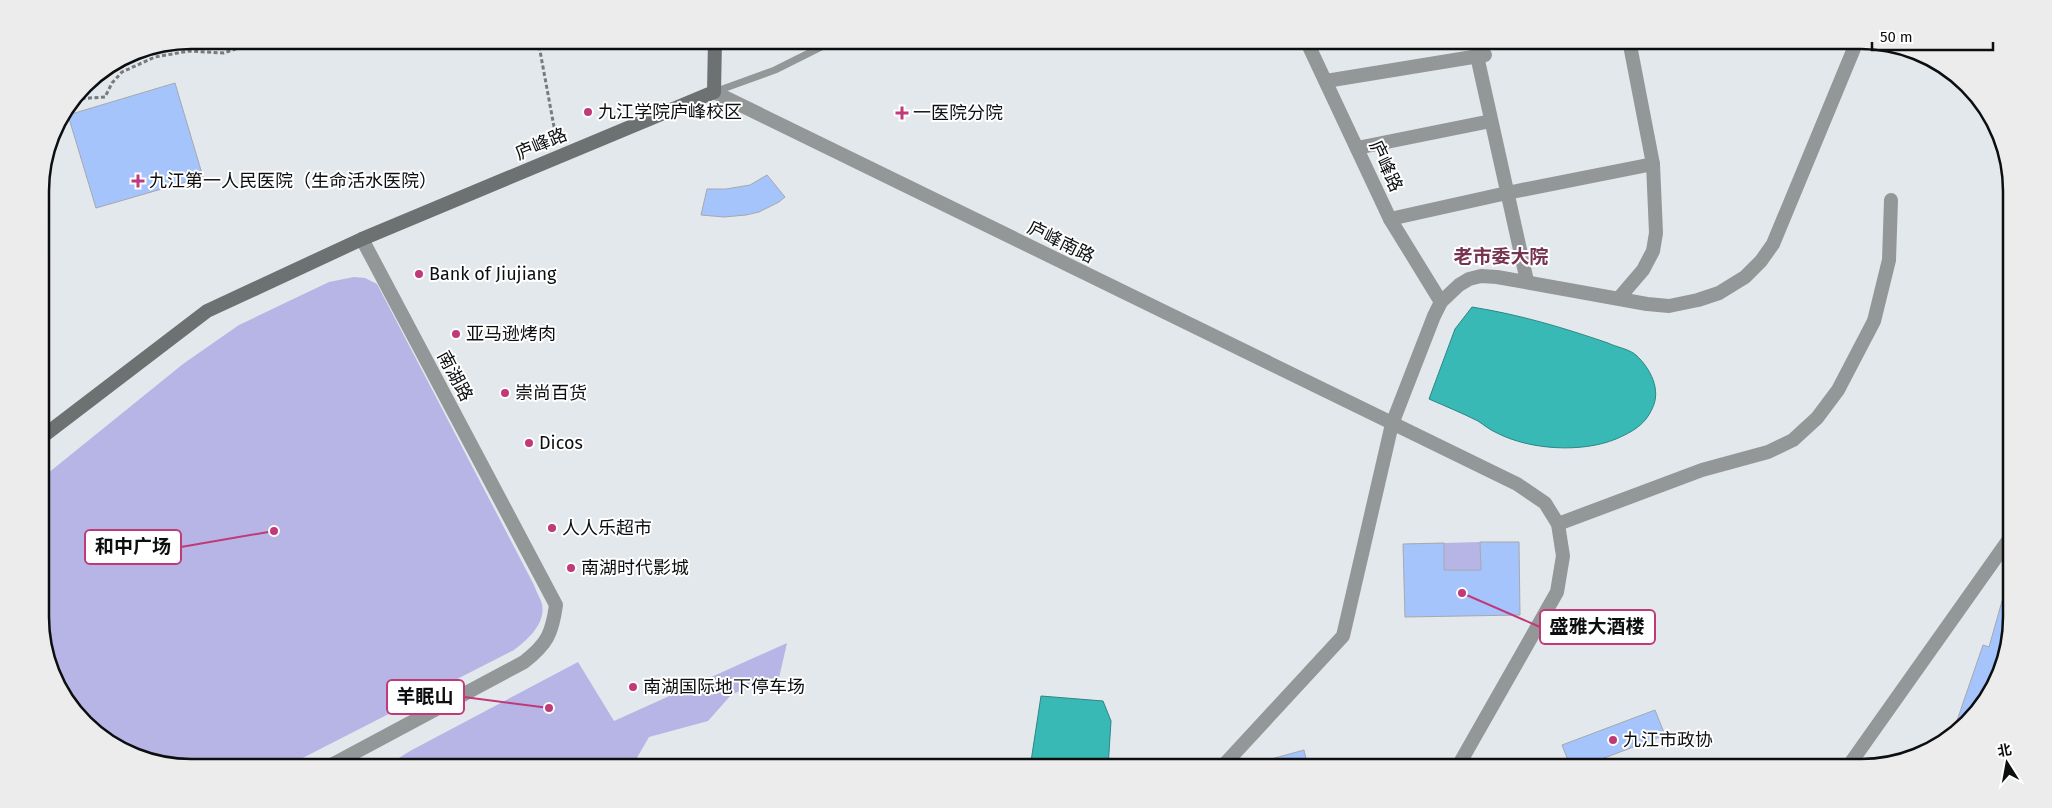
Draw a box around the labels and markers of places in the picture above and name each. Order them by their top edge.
place label: 九江学院庐峰校区 [598,101,742,123]
place label: 一医院分院 [913,102,1003,124]
marker: 九江学院庐峰校区 [582,106,594,118]
marker: 一医院分院 [895,106,909,120]
place label: 九江第一人民医院（生命活水医院） [149,170,437,192]
marker: 九江第一人民医院（生命活水医院） [131,174,145,188]
place label: Bank of Jiujiang [429,263,557,285]
marker: Bank of Jiujiang [413,268,425,280]
place label: 亚马逊烤肉 [466,323,556,345]
marker: 亚马逊烤肉 [450,328,462,340]
place label: 崇尚百货 [515,382,587,404]
marker: 崇尚百货 [499,387,511,399]
place label: Dicos [539,432,583,454]
marker: Dicos [523,437,535,449]
place label: 人人乐超市 [562,517,652,539]
marker: 人人乐超市 [546,522,558,534]
callout: 和中广场 [85,530,181,564]
place label: 南湖时代影城 [581,557,689,579]
marker: 南湖时代影城 [565,562,577,574]
callout: 盛雅大酒楼 [1540,610,1655,644]
place label: 南湖国际地下停车场 [643,676,805,698]
callout: 羊眠山 [387,680,464,714]
marker: 南湖国际地下停车场 [627,681,639,693]
place label: 九江市政协 [1623,729,1713,751]
marker: 九江市政协 [1607,734,1619,746]

